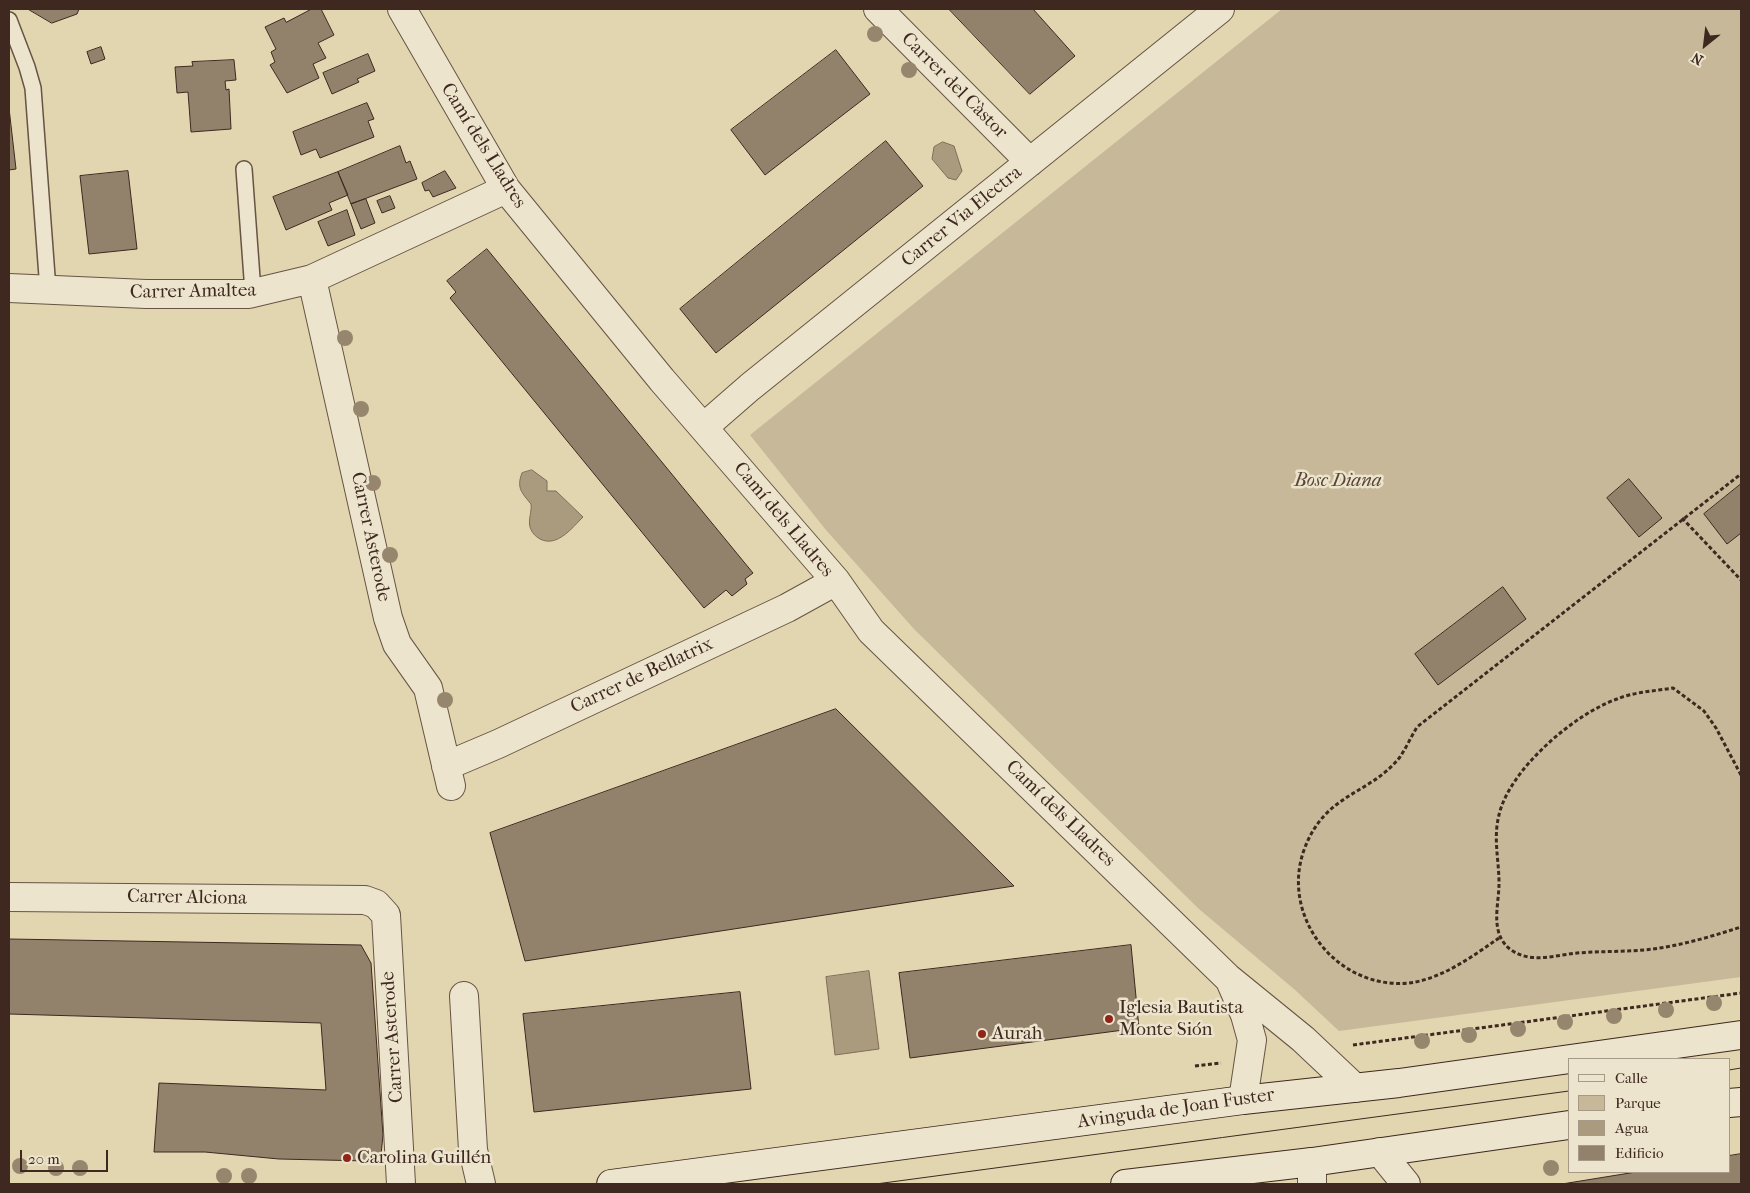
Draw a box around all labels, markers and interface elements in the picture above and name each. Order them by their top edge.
north arrow [1680,20,1730,70]
street label: Carrer del Càstor [896,28,1012,144]
text: N [1689,49,1706,69]
street label: Camí dels Lladres [435,79,531,213]
street label: Carrer Via Electra [897,162,1027,272]
street label: Carrer Amaltea [130,280,256,304]
street label: Camí dels Lladres [728,458,838,582]
street label: Carrer Asterode [345,470,395,604]
park label: Bosc Diana [1294,470,1382,492]
street label: Carrer de Bellatrix [567,633,717,719]
street label: Camí dels Lladres [1001,756,1119,872]
street label: Carrer Alciona [127,886,247,910]
street label: Carrer Asterode [377,970,409,1104]
place label: Iglesia Bautista Monte Sión [1119,997,1243,1041]
marker: Iglesia Bautista Monte Sión [1103,1013,1115,1025]
place label: Aurah [992,1023,1042,1045]
marker: Aurah [976,1028,988,1040]
legend [1568,1058,1730,1173]
text: Calle [1615,1069,1648,1087]
street label: Avinguda de Joan Fuster [1076,1084,1276,1134]
text: Parque [1615,1094,1661,1112]
text: Agua [1615,1119,1648,1137]
scale bar [22,1140,110,1172]
text: Edificio [1615,1144,1664,1162]
place label: Carolina Guillén [357,1147,491,1169]
text: 20 m [28,1150,60,1168]
marker: Carolina Guillén [341,1152,353,1164]

